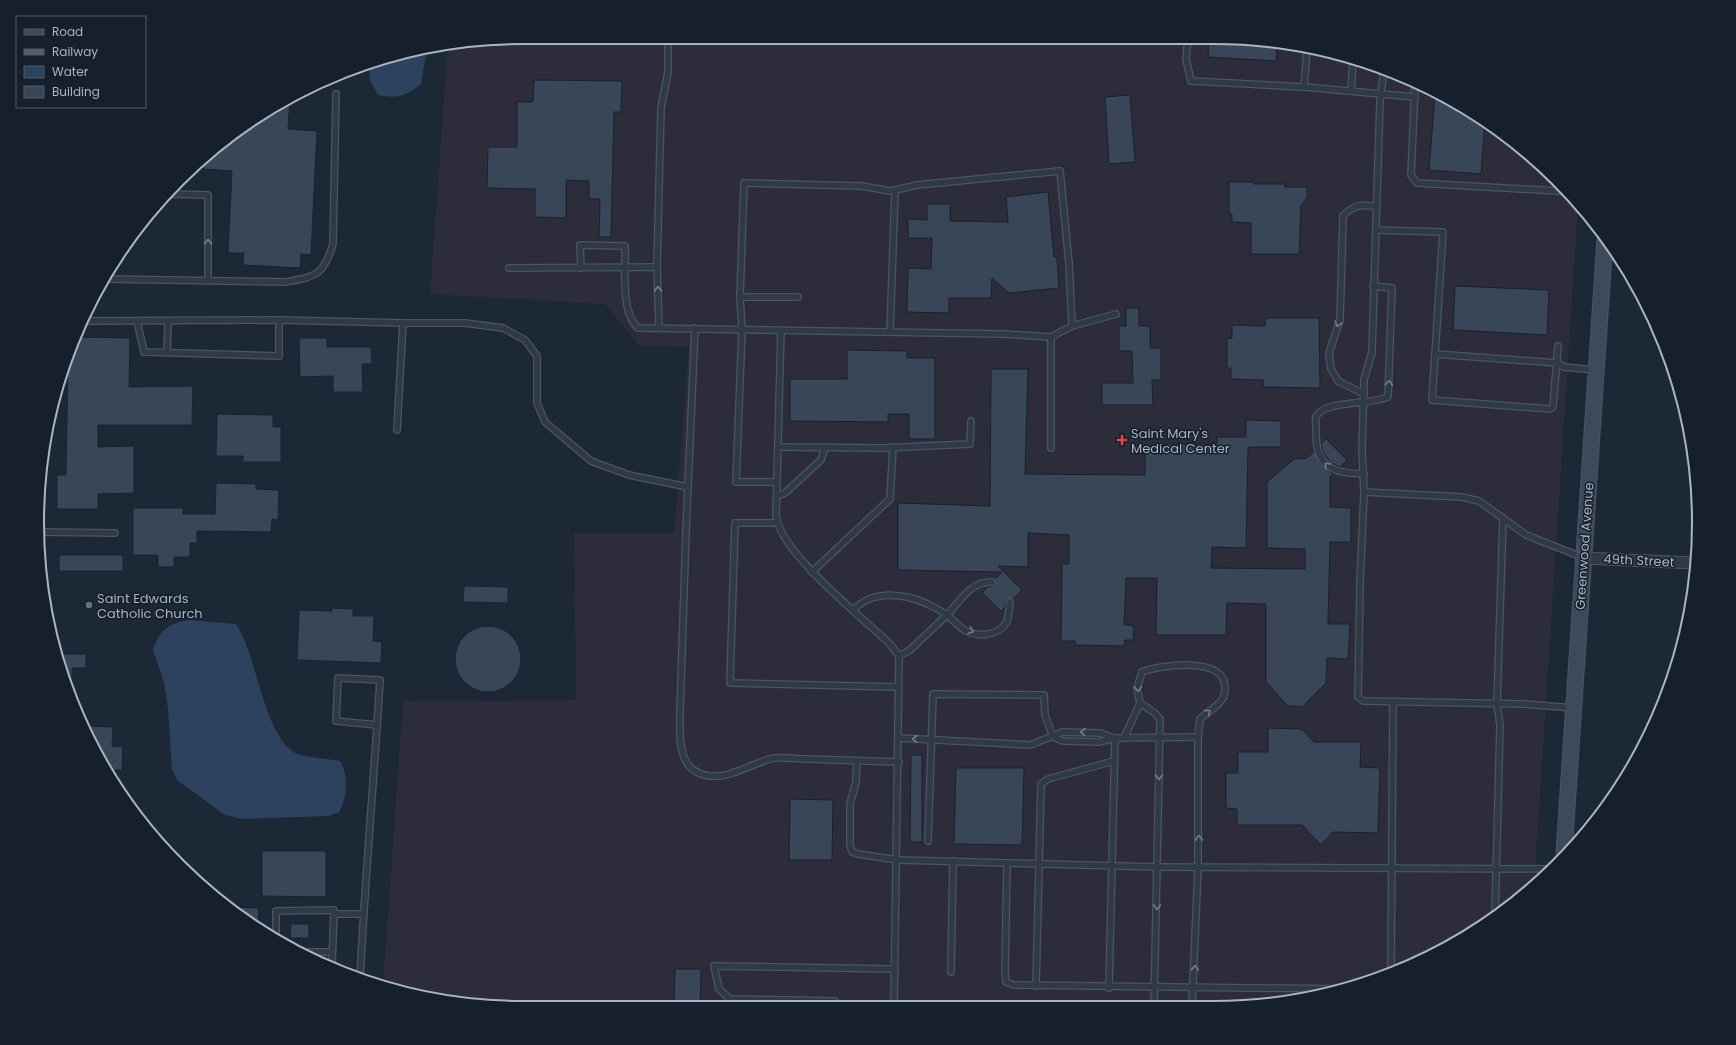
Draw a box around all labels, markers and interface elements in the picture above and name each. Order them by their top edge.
legend [16,16,146,108]
text: Road [52,23,83,40]
text: Railway [52,43,98,60]
text: Water [52,63,89,80]
text: Building [52,83,100,100]
one-way arrow [204,239,212,245]
one-way arrow [654,286,662,292]
one-way arrow [1334,321,1343,328]
one-way arrow [1384,380,1393,386]
place label: Saint Mary's Medical Center [1131,424,1230,458]
marker: Saint Mary's Medical Center [1116,434,1128,446]
one-way arrow [1325,462,1332,470]
street label: Greenwood Avenue [1571,482,1598,610]
street label: 49th Street [1603,549,1675,572]
place label: Saint Edwards Catholic Church [97,589,203,623]
marker: Saint Edwards Catholic Church [84,600,94,610]
one-way arrow [967,627,974,635]
one-way arrow [1134,686,1142,692]
one-way arrow [1203,709,1210,716]
one-way arrow [1080,728,1086,736]
one-way arrow [912,735,918,743]
one-way arrow [1155,774,1163,780]
one-way arrow [1195,835,1203,841]
one-way arrow [1153,904,1161,910]
one-way arrow [1190,965,1199,971]

